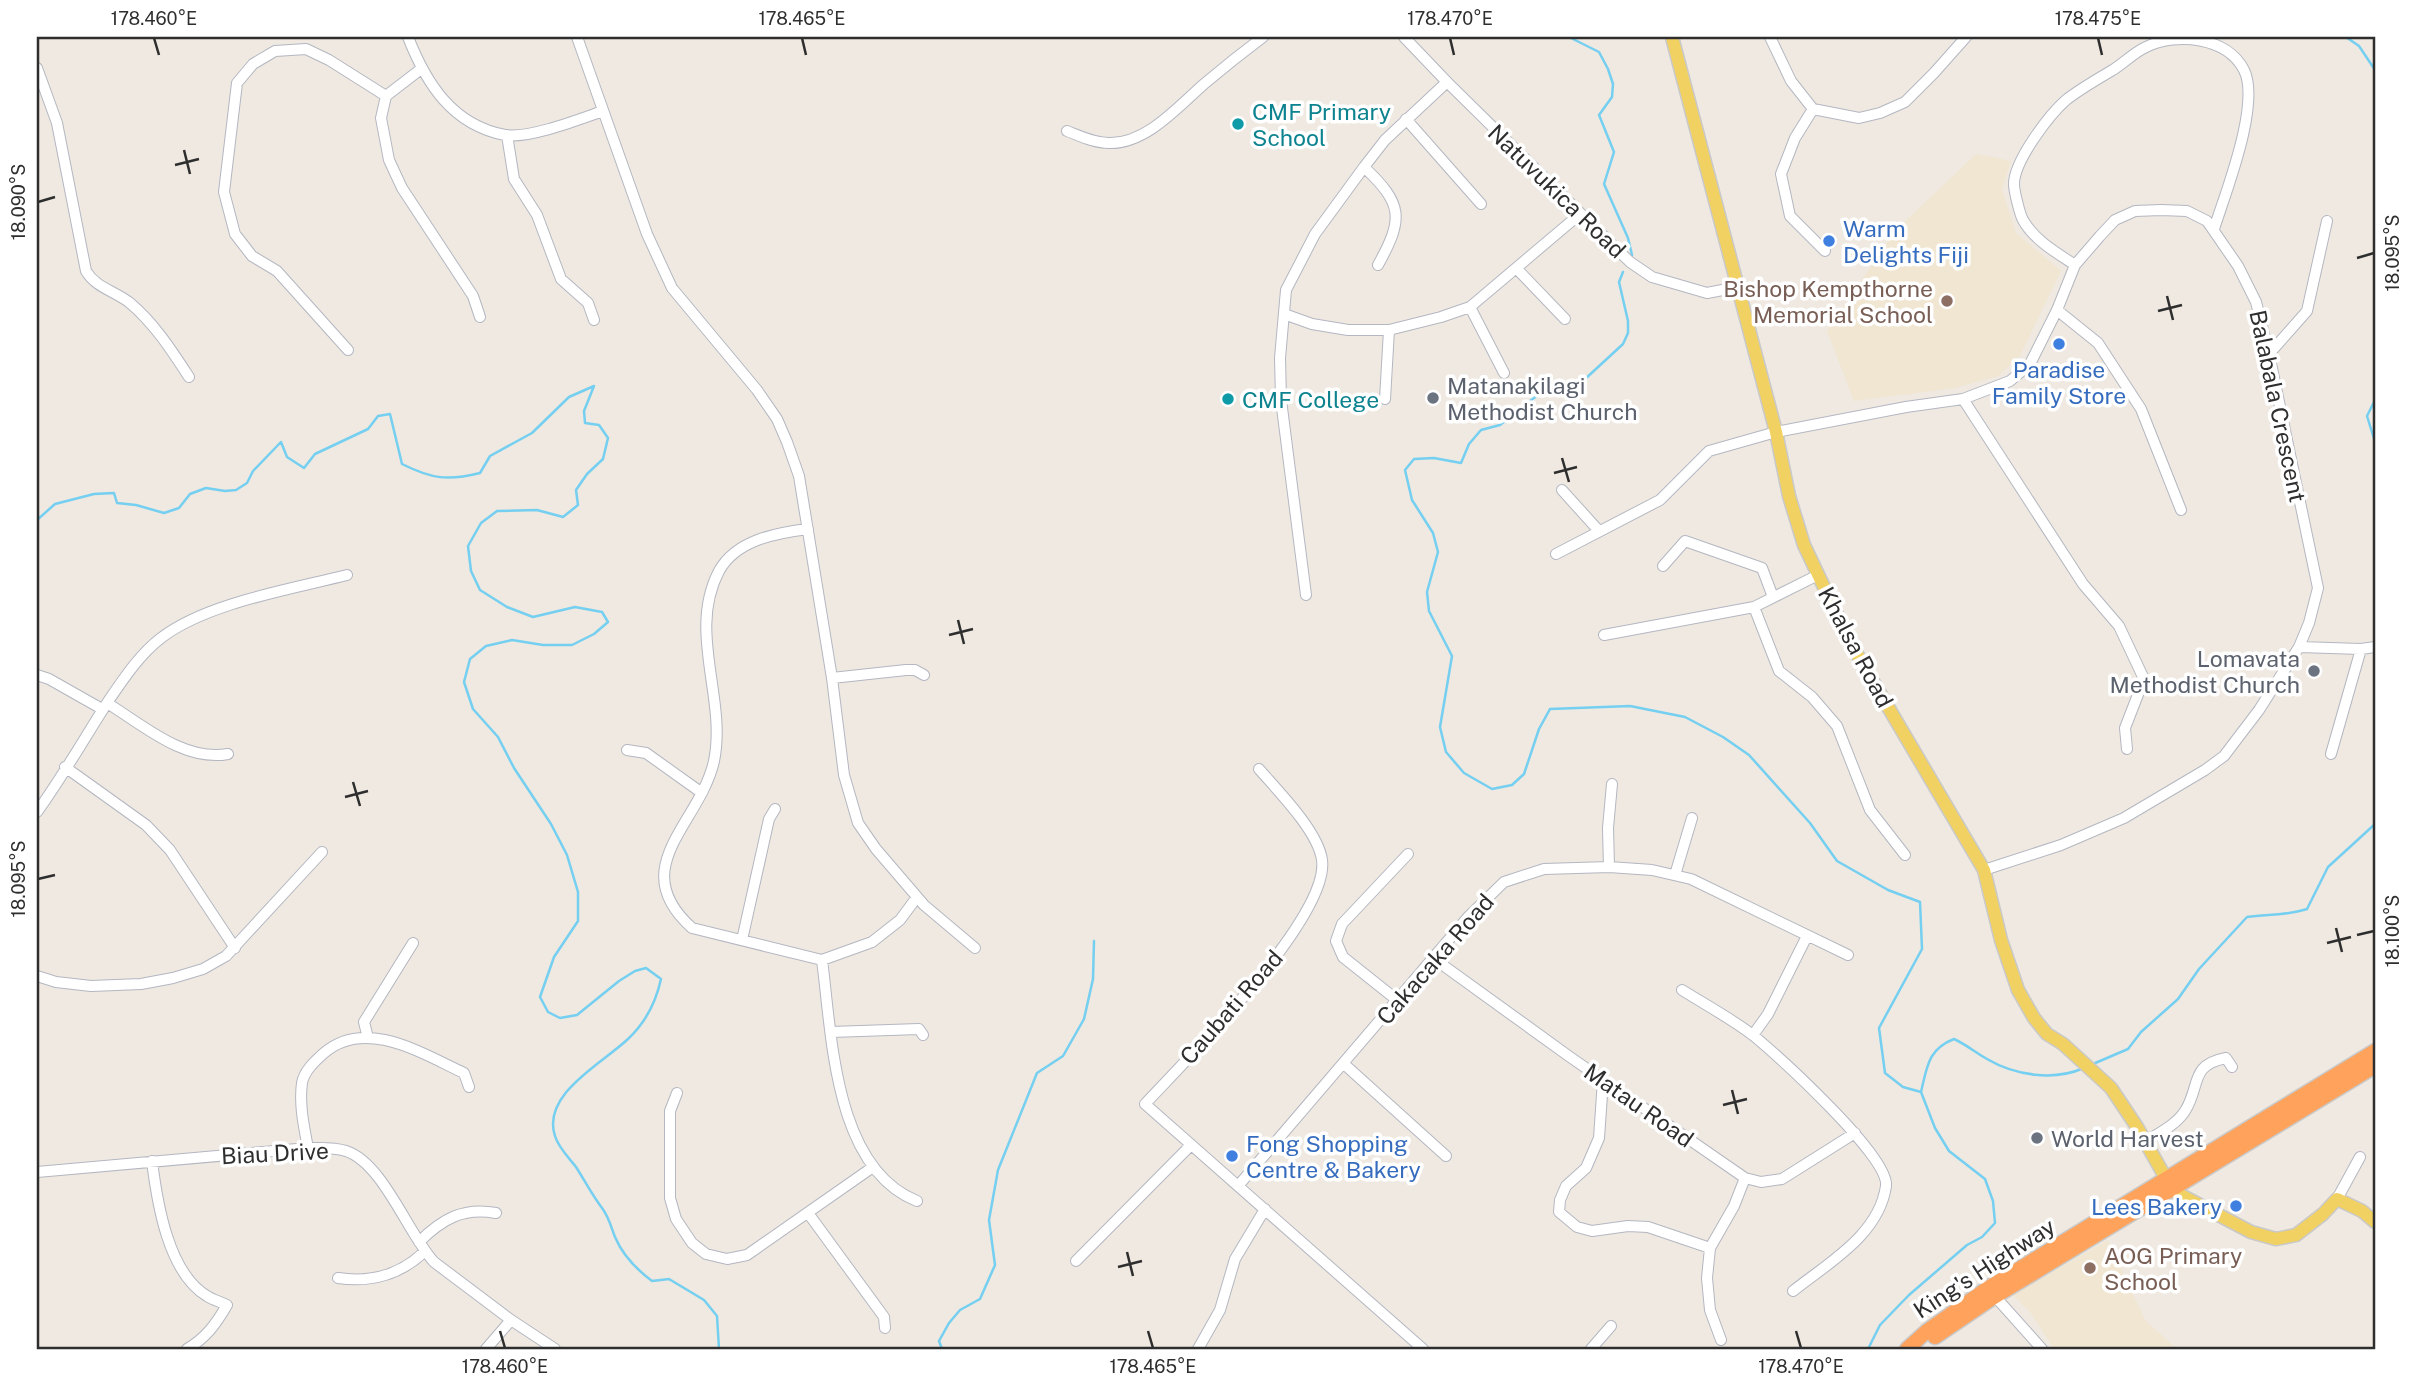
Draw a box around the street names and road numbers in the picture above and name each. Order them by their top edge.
street label: Natuvukica Road [1483,119,1631,263]
street label: Balabala Crescent [2244,308,2312,504]
street label: Khalsa Road [1813,582,1899,712]
street label: Cakacaka Road [1371,888,1499,1030]
street label: Caubati Road [1174,944,1288,1070]
street label: Matau Road [1579,1057,1699,1153]
street label: Biau Drive [220,1137,330,1169]
street label: King's Highway [1908,1212,2060,1324]

